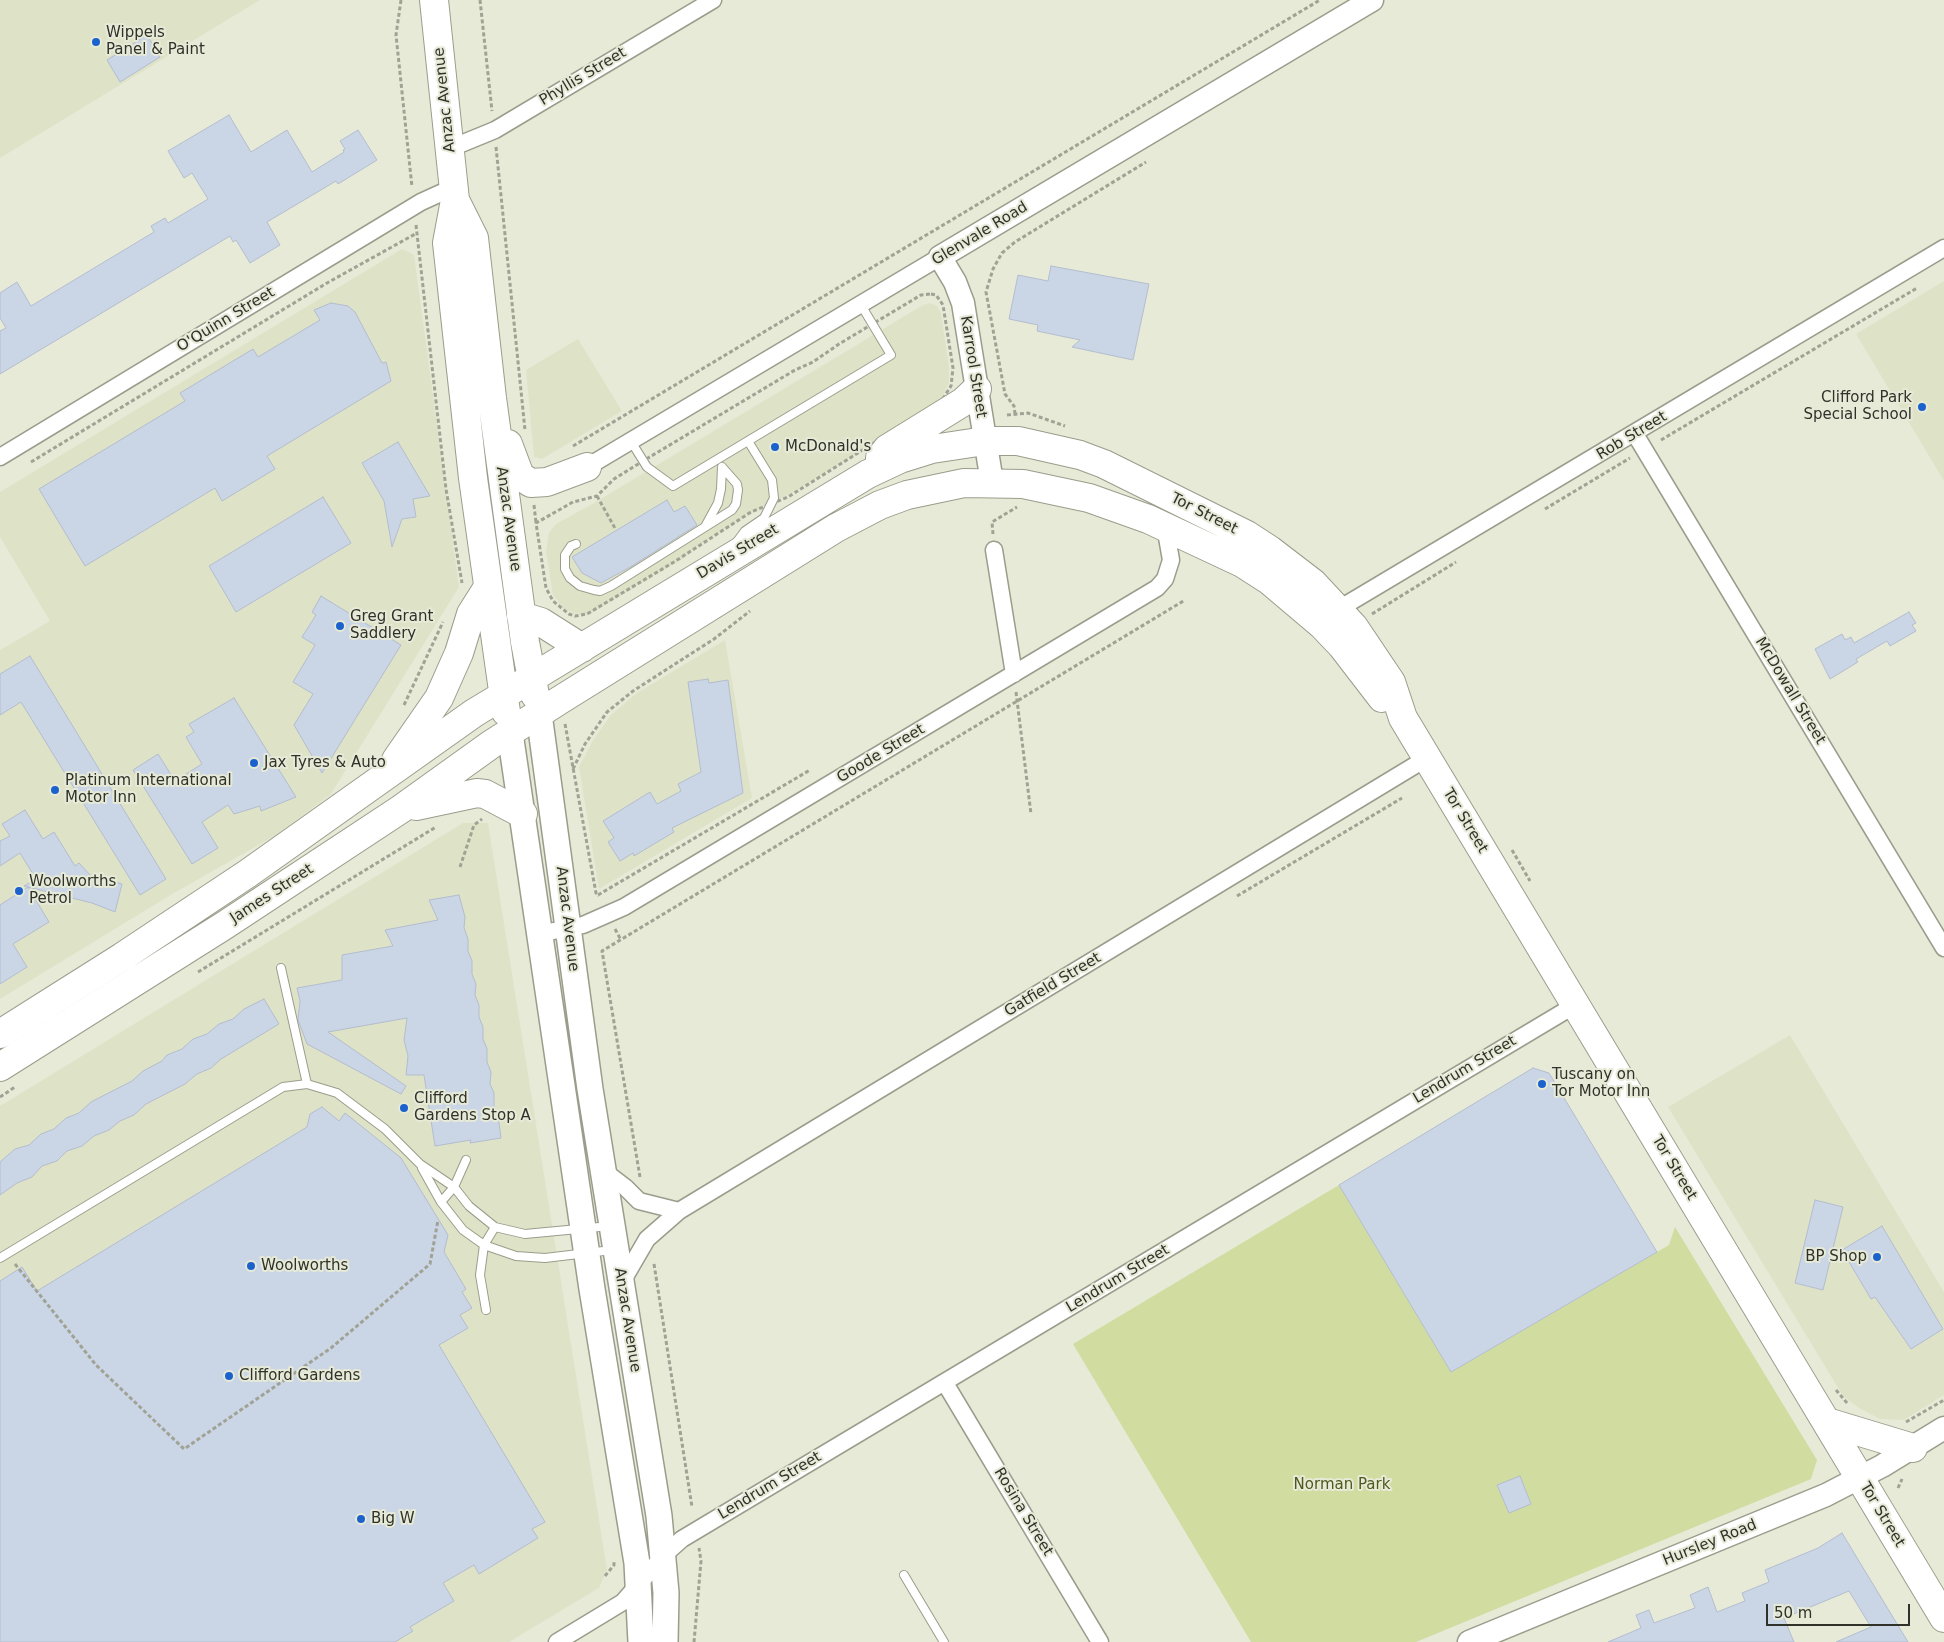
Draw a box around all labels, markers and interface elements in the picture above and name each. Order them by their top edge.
place label: Wippels Panel & Paint [106,24,205,59]
marker: Wippels Panel & Paint [90,36,102,48]
street label: Phyllis Street [536,44,630,110]
street label: Anzac Avenue [431,47,459,153]
street label: Glenvale Road [929,198,1031,270]
street label: O'Quinn Street [174,284,278,356]
street label: Karrool Street [956,315,990,419]
place label: Clifford Park Special School [1803,389,1912,424]
marker: Clifford Park Special School [1916,401,1928,413]
street label: Rob Street [1594,408,1670,464]
place label: McDonald's [785,438,871,456]
marker: McDonald's [769,441,781,453]
street label: Anzac Avenue [492,465,524,573]
street label: Tor Street [1168,490,1240,538]
street label: Davis Street [694,521,782,583]
place label: Greg Grant Saddlery [350,608,433,643]
marker: Greg Grant Saddlery [334,620,346,632]
street label: McDowall Street [1751,634,1829,748]
street label: Goode Street [834,721,928,787]
place label: Jax Tyres & Auto [264,754,386,772]
marker: Jax Tyres & Auto [248,757,260,769]
place label: Platinum International Motor Inn [65,772,232,807]
marker: Platinum International Motor Inn [49,784,61,796]
street label: Tor Street [1439,785,1491,857]
street label: James Street [227,860,317,928]
street label: Anzac Avenue [552,866,582,972]
place label: Woolworths Petrol [29,873,116,908]
marker: Woolworths Petrol [13,885,25,897]
street label: Gatfield Street [1001,949,1105,1021]
street label: Lendrum Street [1410,1032,1520,1108]
place label: Tuscany on Tor Motor Inn [1552,1066,1650,1101]
marker: Tuscany on Tor Motor Inn [1536,1078,1548,1090]
place label: Clifford Gardens Stop A [414,1090,531,1125]
marker: Clifford Gardens Stop A [398,1102,410,1114]
street label: Tor Street [1648,1132,1700,1204]
street label: Lendrum Street [1063,1241,1173,1317]
place label: BP Shop [1805,1248,1867,1266]
marker: BP Shop [1871,1251,1883,1263]
place label: Woolworths [261,1257,348,1275]
marker: Woolworths [245,1260,257,1272]
street label: Anzac Avenue [610,1266,644,1374]
place label: Clifford Gardens [239,1367,360,1385]
marker: Clifford Gardens [223,1370,235,1382]
street label: Lendrum Street [715,1448,825,1524]
street label: Rosina Street [990,1465,1056,1559]
park label: Norman Park [1294,1476,1390,1494]
street label: Tor Street [1856,1479,1908,1551]
place label: Big W [371,1510,415,1528]
marker: Big W [355,1513,367,1525]
street label: Hursley Road [1661,1516,1759,1570]
scale bar [1769,1594,1913,1626]
text: 50 m [1774,1604,1812,1622]

